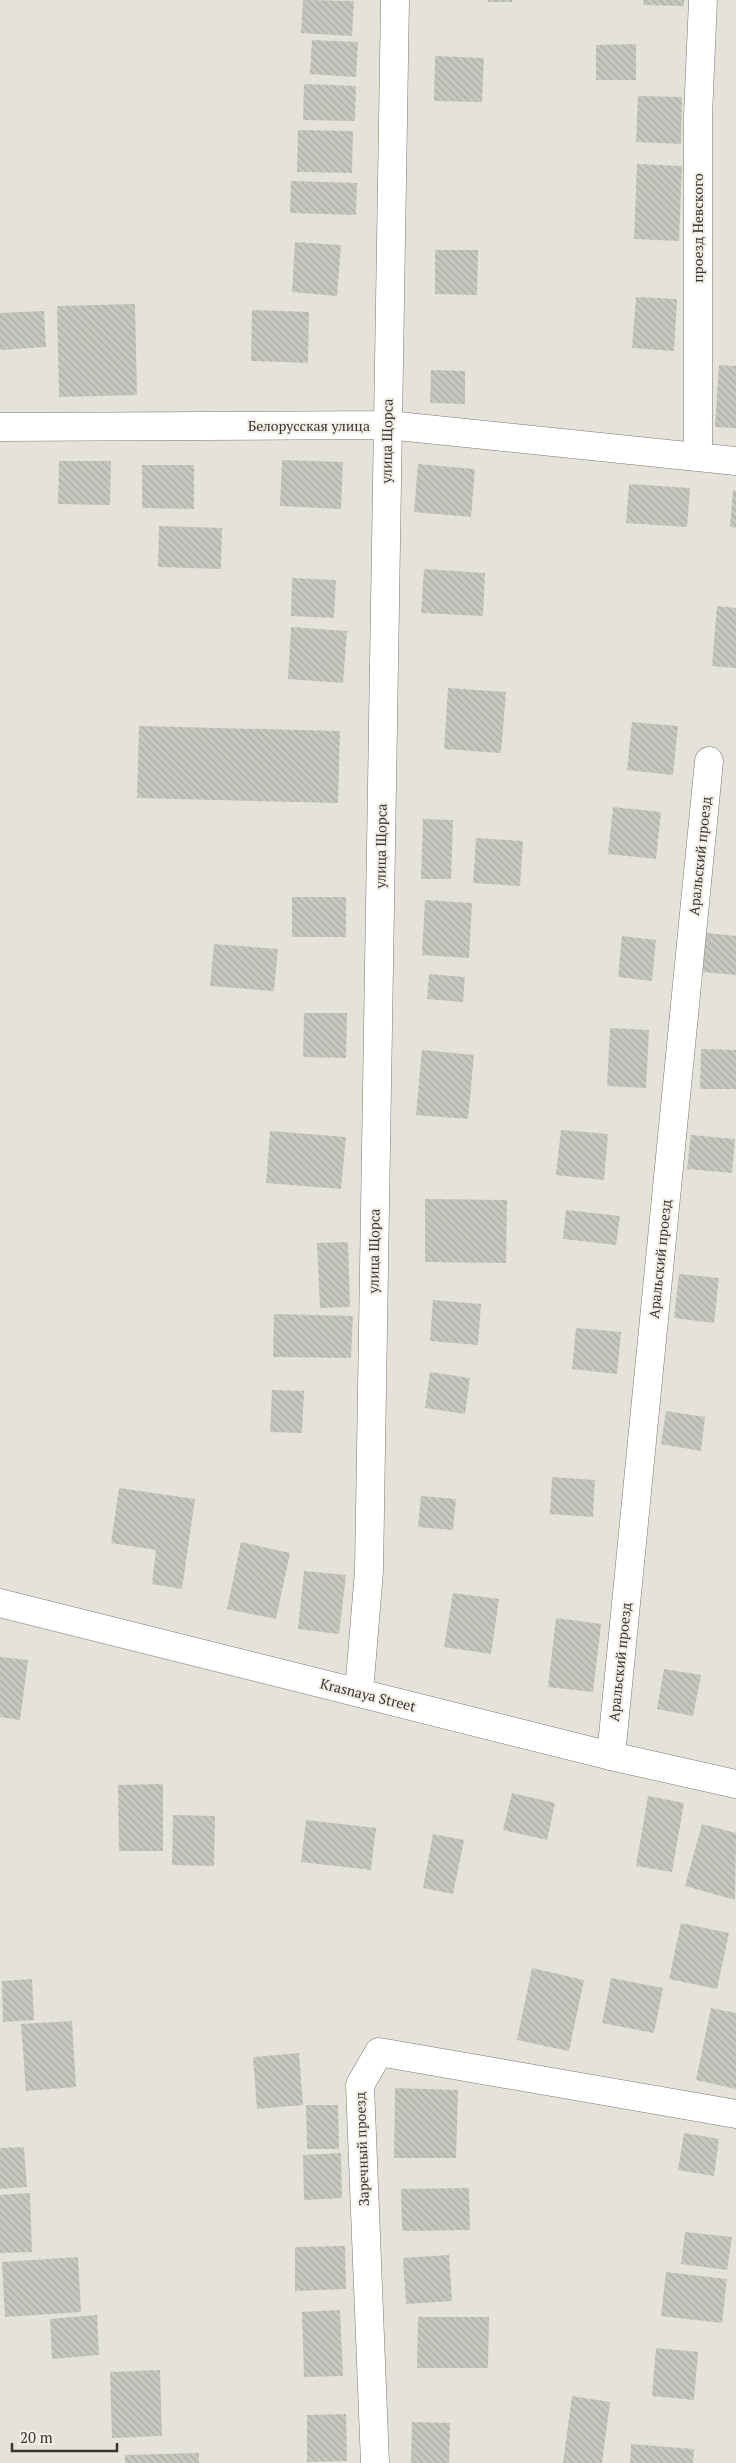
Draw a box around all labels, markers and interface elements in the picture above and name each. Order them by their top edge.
street label: проезд Невского [688,173,707,283]
street label: улица Щорса [376,398,397,485]
street label: Белорусская улица [248,416,370,435]
street label: Аральский проезд [684,795,715,916]
street label: улица Щорса [370,803,391,890]
street label: Аральский проезд [644,1198,675,1319]
street label: улица Щорса [363,1208,384,1295]
street label: Аральский проезд [604,1601,635,1722]
street label: Krasnaya Street [318,1673,419,1716]
street label: Заречный проезд [350,2092,373,2206]
scale bar [12,2420,118,2452]
text: 20 m [20,2427,53,2447]

